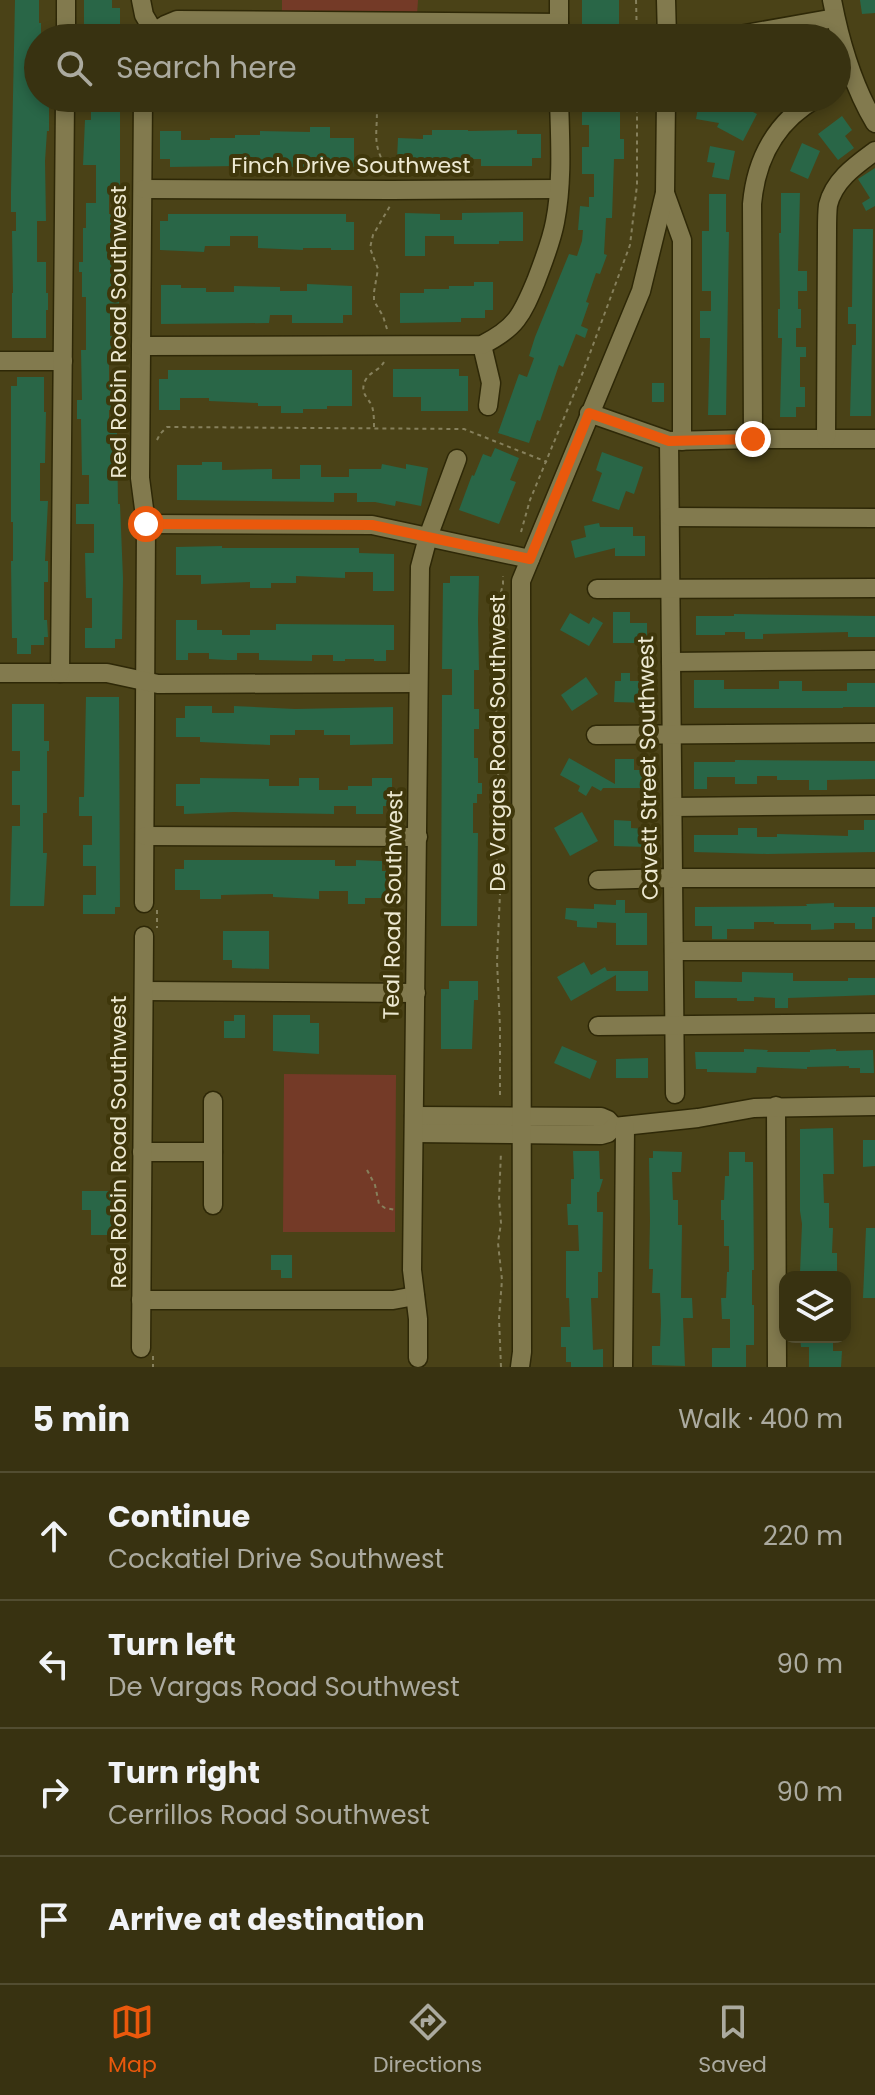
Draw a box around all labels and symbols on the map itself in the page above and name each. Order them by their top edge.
street label: Finch Drive Southwest [231,150,471,181]
street label: Red Robin Road Southwest [103,186,134,478]
route end [735,421,771,457]
route start [128,506,164,542]
street label: De Vargas Road Southwest [482,594,513,892]
street label: Cavett Street Southwest [630,636,666,900]
street label: Teal Road Southwest [376,790,410,1020]
street label: Red Robin Road Southwest [103,996,134,1288]

